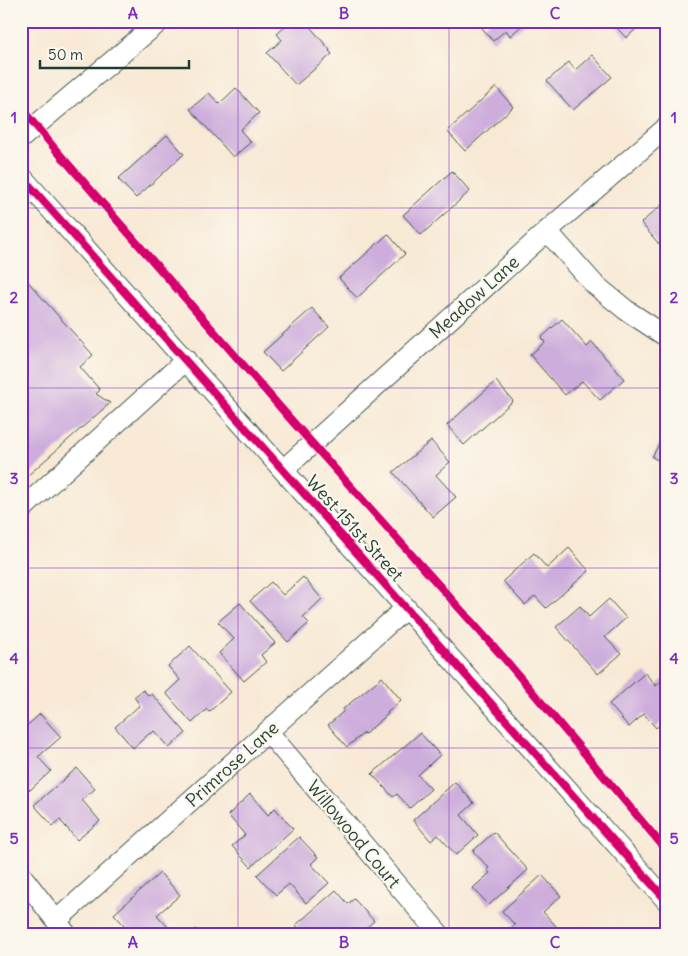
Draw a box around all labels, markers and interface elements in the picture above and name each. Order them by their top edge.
text: A [128,3,138,23]
text: B [339,3,350,23]
text: C [550,3,561,23]
scale bar [40,38,189,70]
text: 50 m [48,45,83,64]
text: 1 [11,107,17,127]
text: 1 [671,107,677,127]
street label: Meadow Lane [424,250,524,344]
text: 2 [10,287,19,307]
text: 2 [670,287,679,307]
text: 3 [9,468,19,488]
text: 3 [669,468,679,488]
street label: West 151st Street [301,470,409,586]
text: 4 [9,648,19,668]
text: 4 [669,648,679,668]
street label: Primrose Lane [181,716,283,812]
street label: Willowood Court [302,775,406,893]
text: 5 [9,828,19,848]
text: 5 [669,828,679,848]
text: A [128,932,138,952]
text: B [339,932,350,952]
text: C [550,932,561,952]

